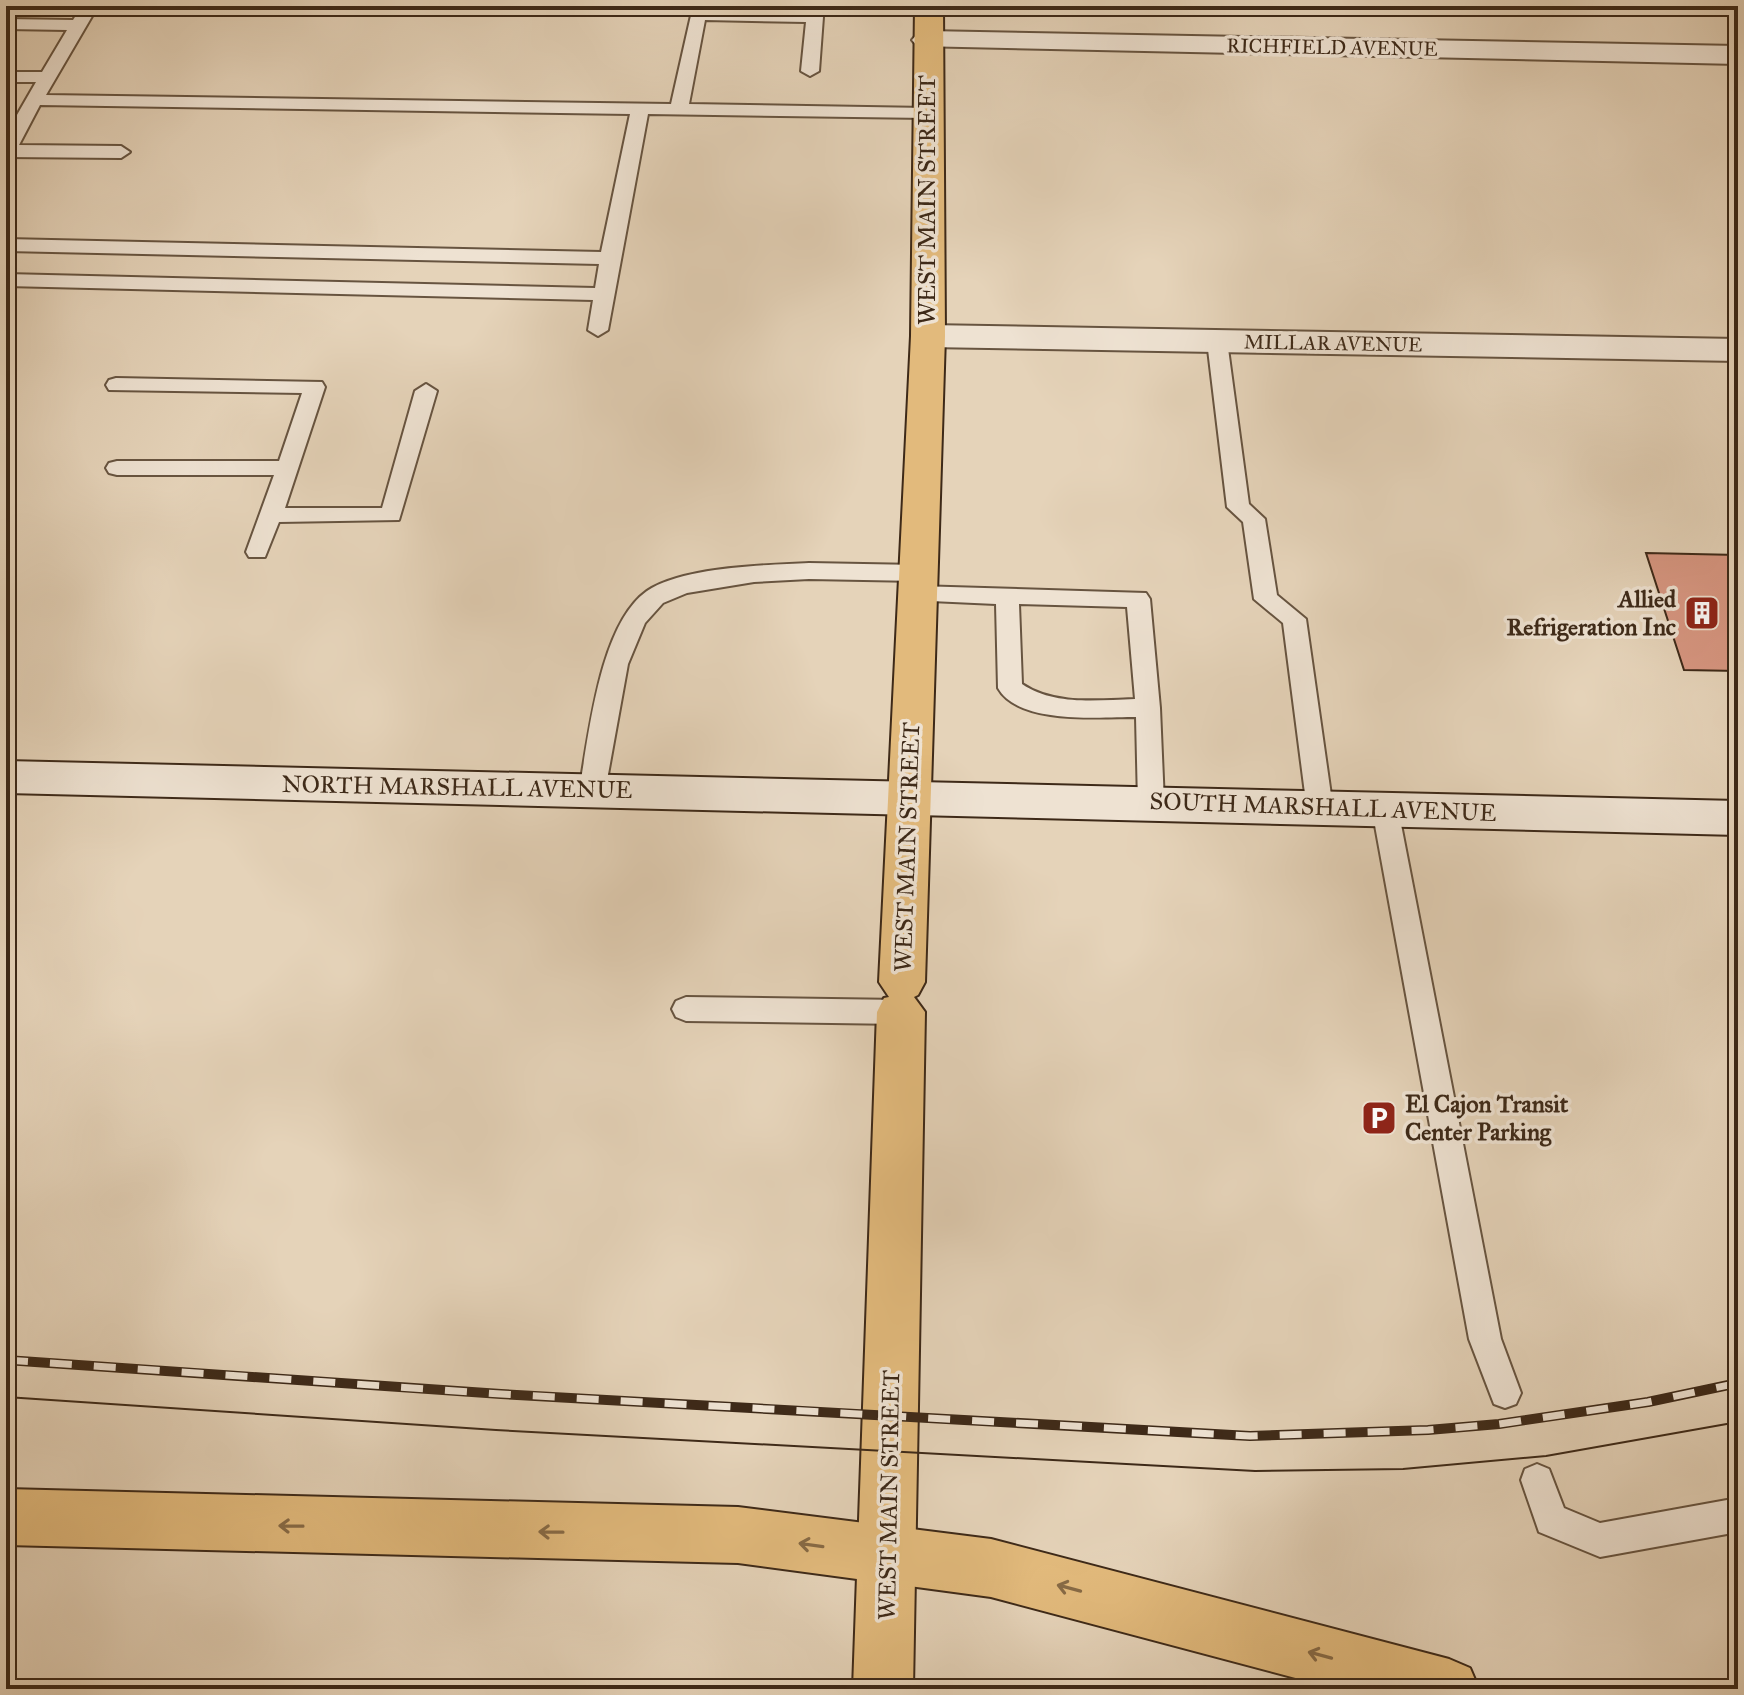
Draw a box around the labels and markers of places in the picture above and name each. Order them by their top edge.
place label: Allied Refrigeration Inc [1506,584,1677,642]
building icon: Allied Refrigeration Inc [1683,594,1721,632]
place label: El Cajon Transit Center Parking [1405,1089,1569,1147]
parking icon: El Cajon Transit Center Parking [1360,1099,1398,1137]

